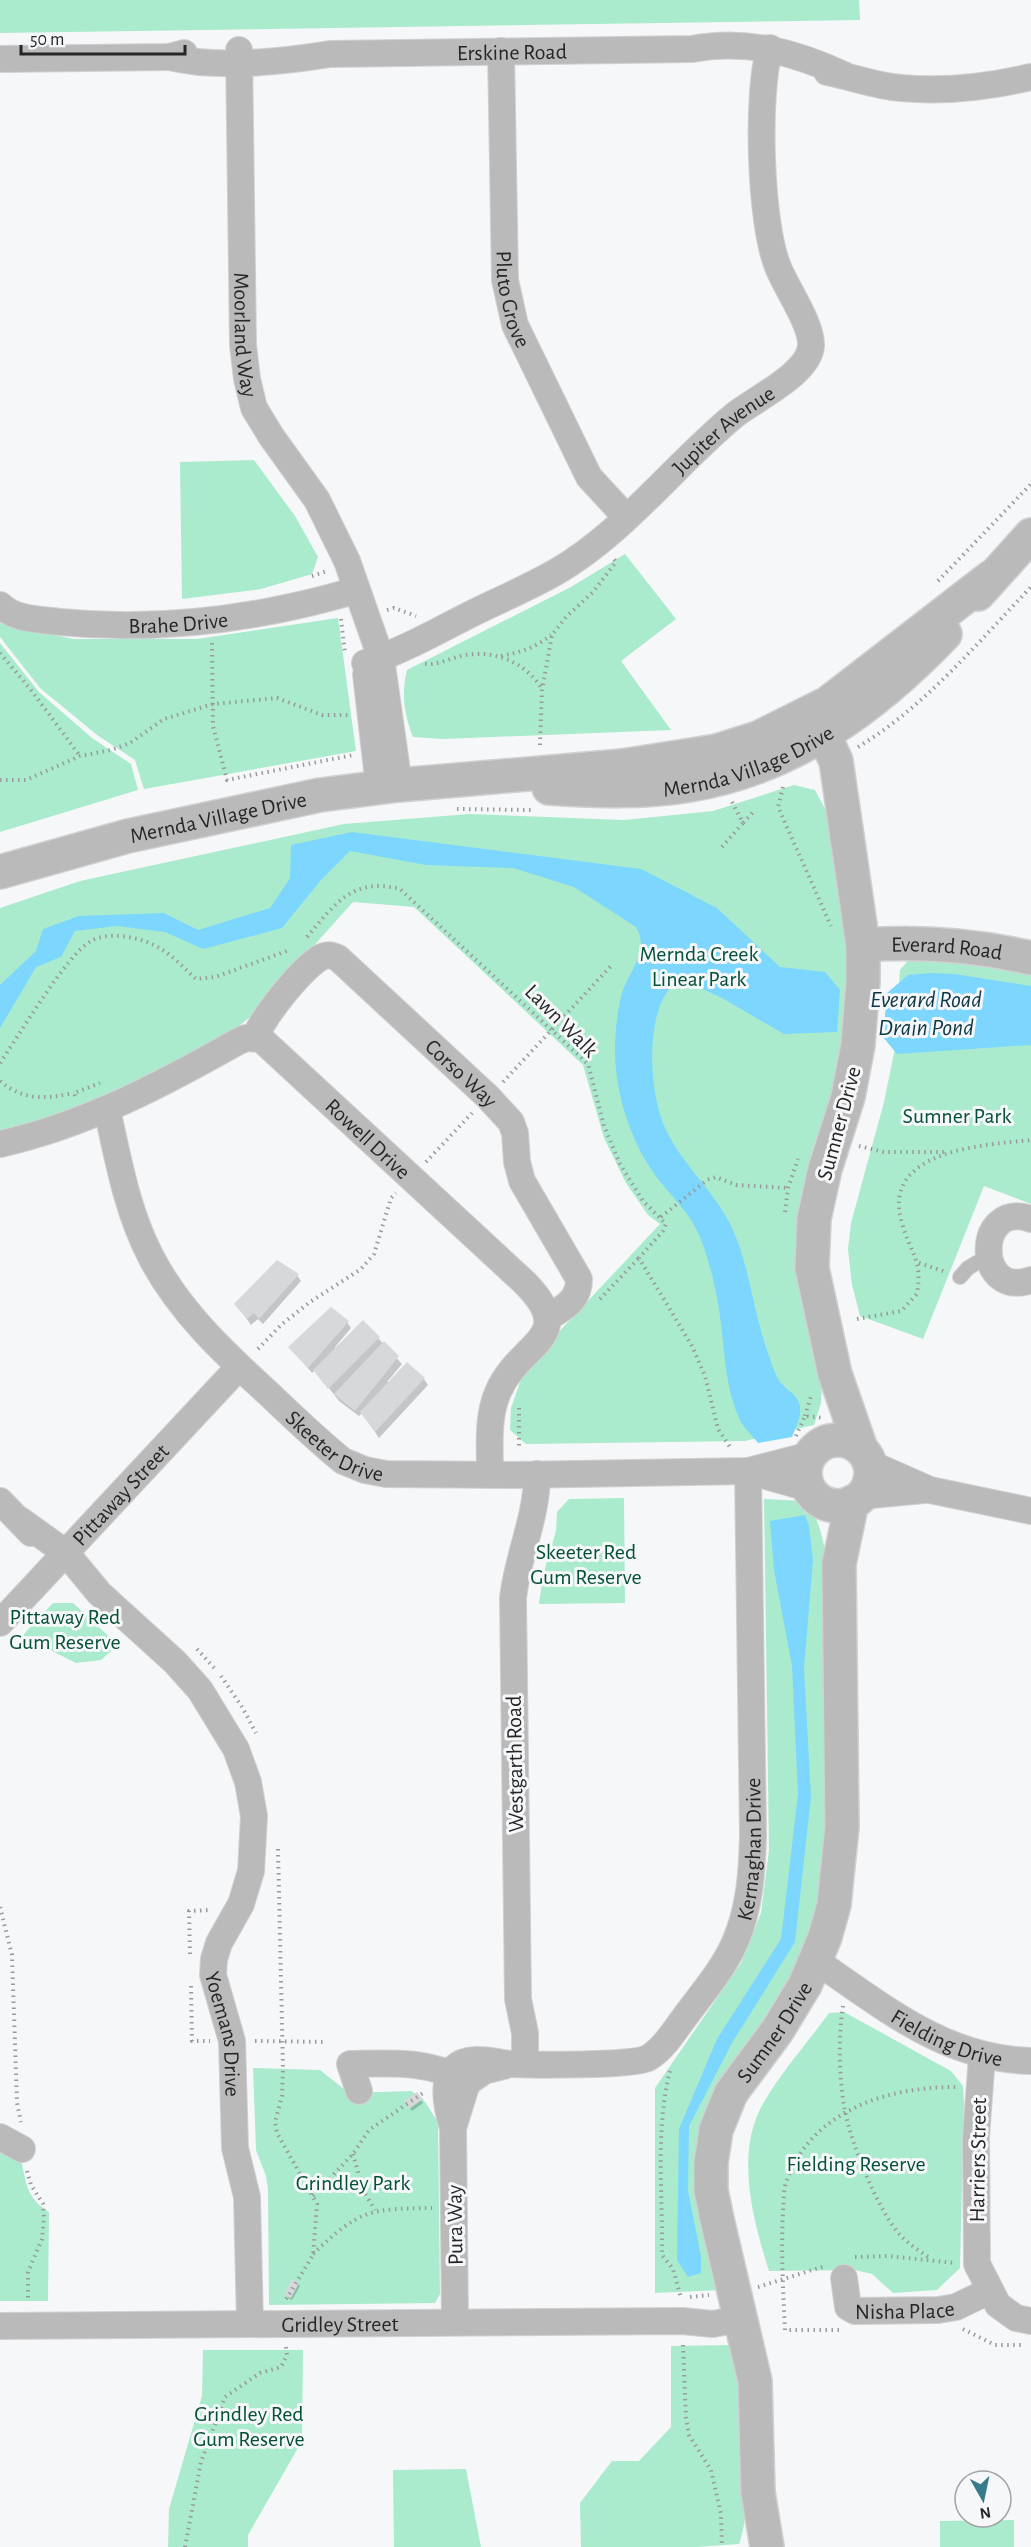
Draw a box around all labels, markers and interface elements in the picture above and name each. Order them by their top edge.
scale bar [21,18,184,56]
text: 50 m [30,31,64,49]
street label: Erskine Road [457,41,567,64]
street label: Pluto Grove [492,250,534,351]
street label: Moorland Way [230,272,261,400]
street label: Jupiter Avenue [668,382,779,479]
street label: Brahe Drive [128,608,229,637]
street label: Mernda Village Drive [662,721,837,801]
street label: Mernda Village Drive [128,788,308,847]
street label: Everard Road [891,933,1004,964]
park label: Mernda Creek Linear Park [639,943,759,990]
street label: Lawn Walk [521,980,602,1061]
water label: Everard Road Drain Pond [870,988,982,1040]
street label: Corso Way [421,1035,502,1112]
street label: Sumner Drive [813,1064,865,1182]
street label: Rowell Drive [321,1095,414,1183]
park label: Sumner Park [903,1105,1011,1127]
street label: Skeeter Drive [281,1406,385,1485]
street label: Pittaway Street [68,1440,173,1550]
park label: Skeeter Red Gum Reserve [530,1541,642,1588]
park label: Pittaway Red Gum Reserve [9,1606,121,1653]
street label: Westgarth Road [503,1695,527,1833]
street label: Kernaghan Drive [733,1777,765,1923]
street label: Yoemans Drive [201,1969,244,2097]
street label: Sumner Drive [733,1978,816,2087]
street label: Fielding Drive [887,2005,1004,2070]
street label: Harriers Street [966,2097,990,2223]
park label: Fielding Reserve [786,2153,926,2175]
park label: Grindley Park [296,2172,410,2194]
street label: Pura Way [443,2184,467,2265]
street label: Nisha Place [855,2297,956,2323]
street label: Gridley Street [281,2313,399,2336]
park label: Grindley Red Gum Reserve [193,2403,305,2450]
north arrow [953,2469,1013,2529]
text: N [978,2504,992,2522]

